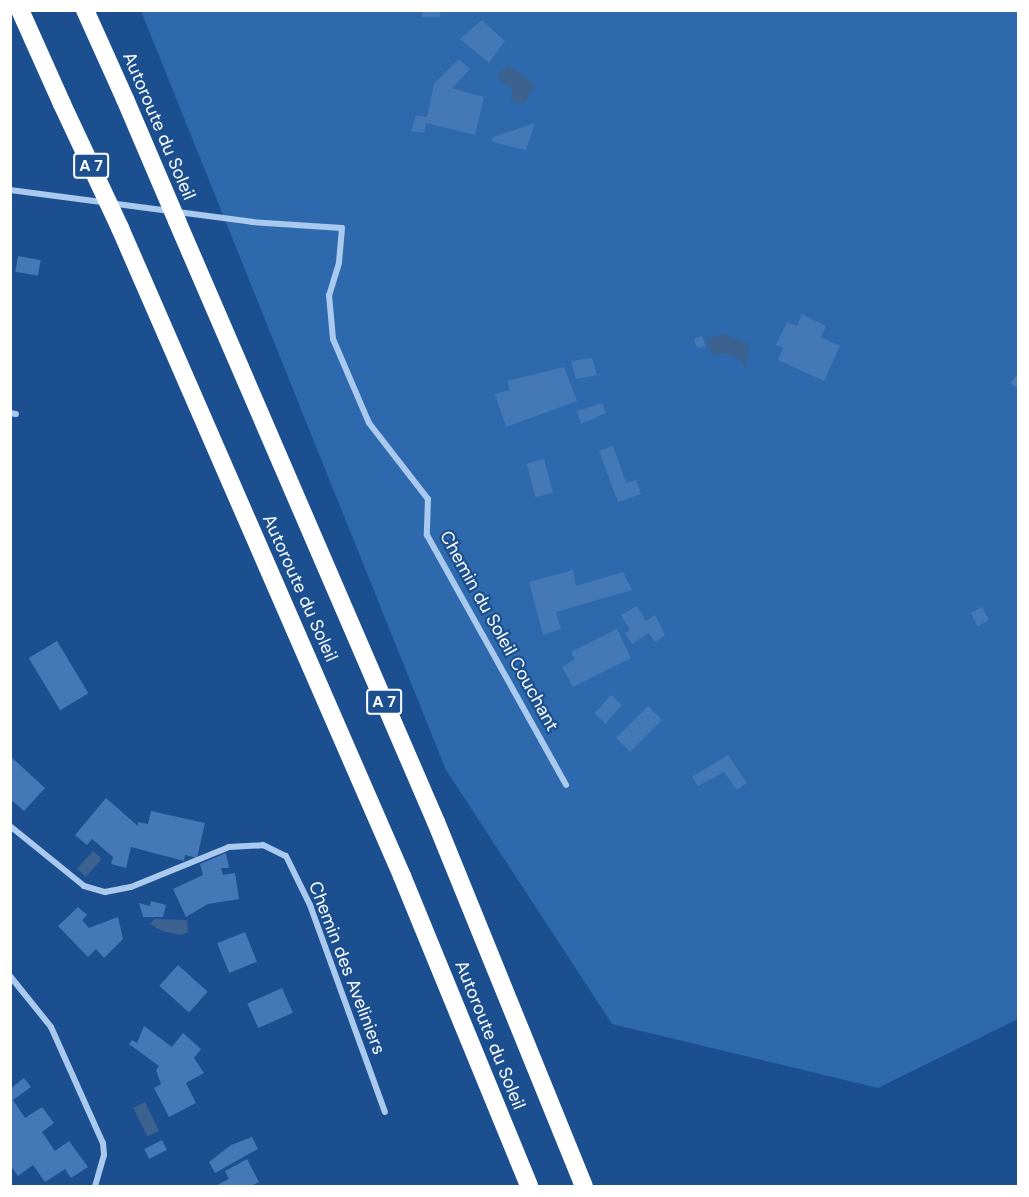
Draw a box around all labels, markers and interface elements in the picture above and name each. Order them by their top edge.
street label: Autoroute du Soleil [118,49,200,203]
road number: A 7 [73,153,109,179]
street label: Autoroute du Soleil [258,511,342,665]
street label: Chemin du Soleil Couchant [435,527,563,735]
road number: A 7 [366,689,402,715]
street label: Chemin des Aveliniers [304,878,390,1058]
street label: Autoroute du Soleil [450,957,530,1113]

